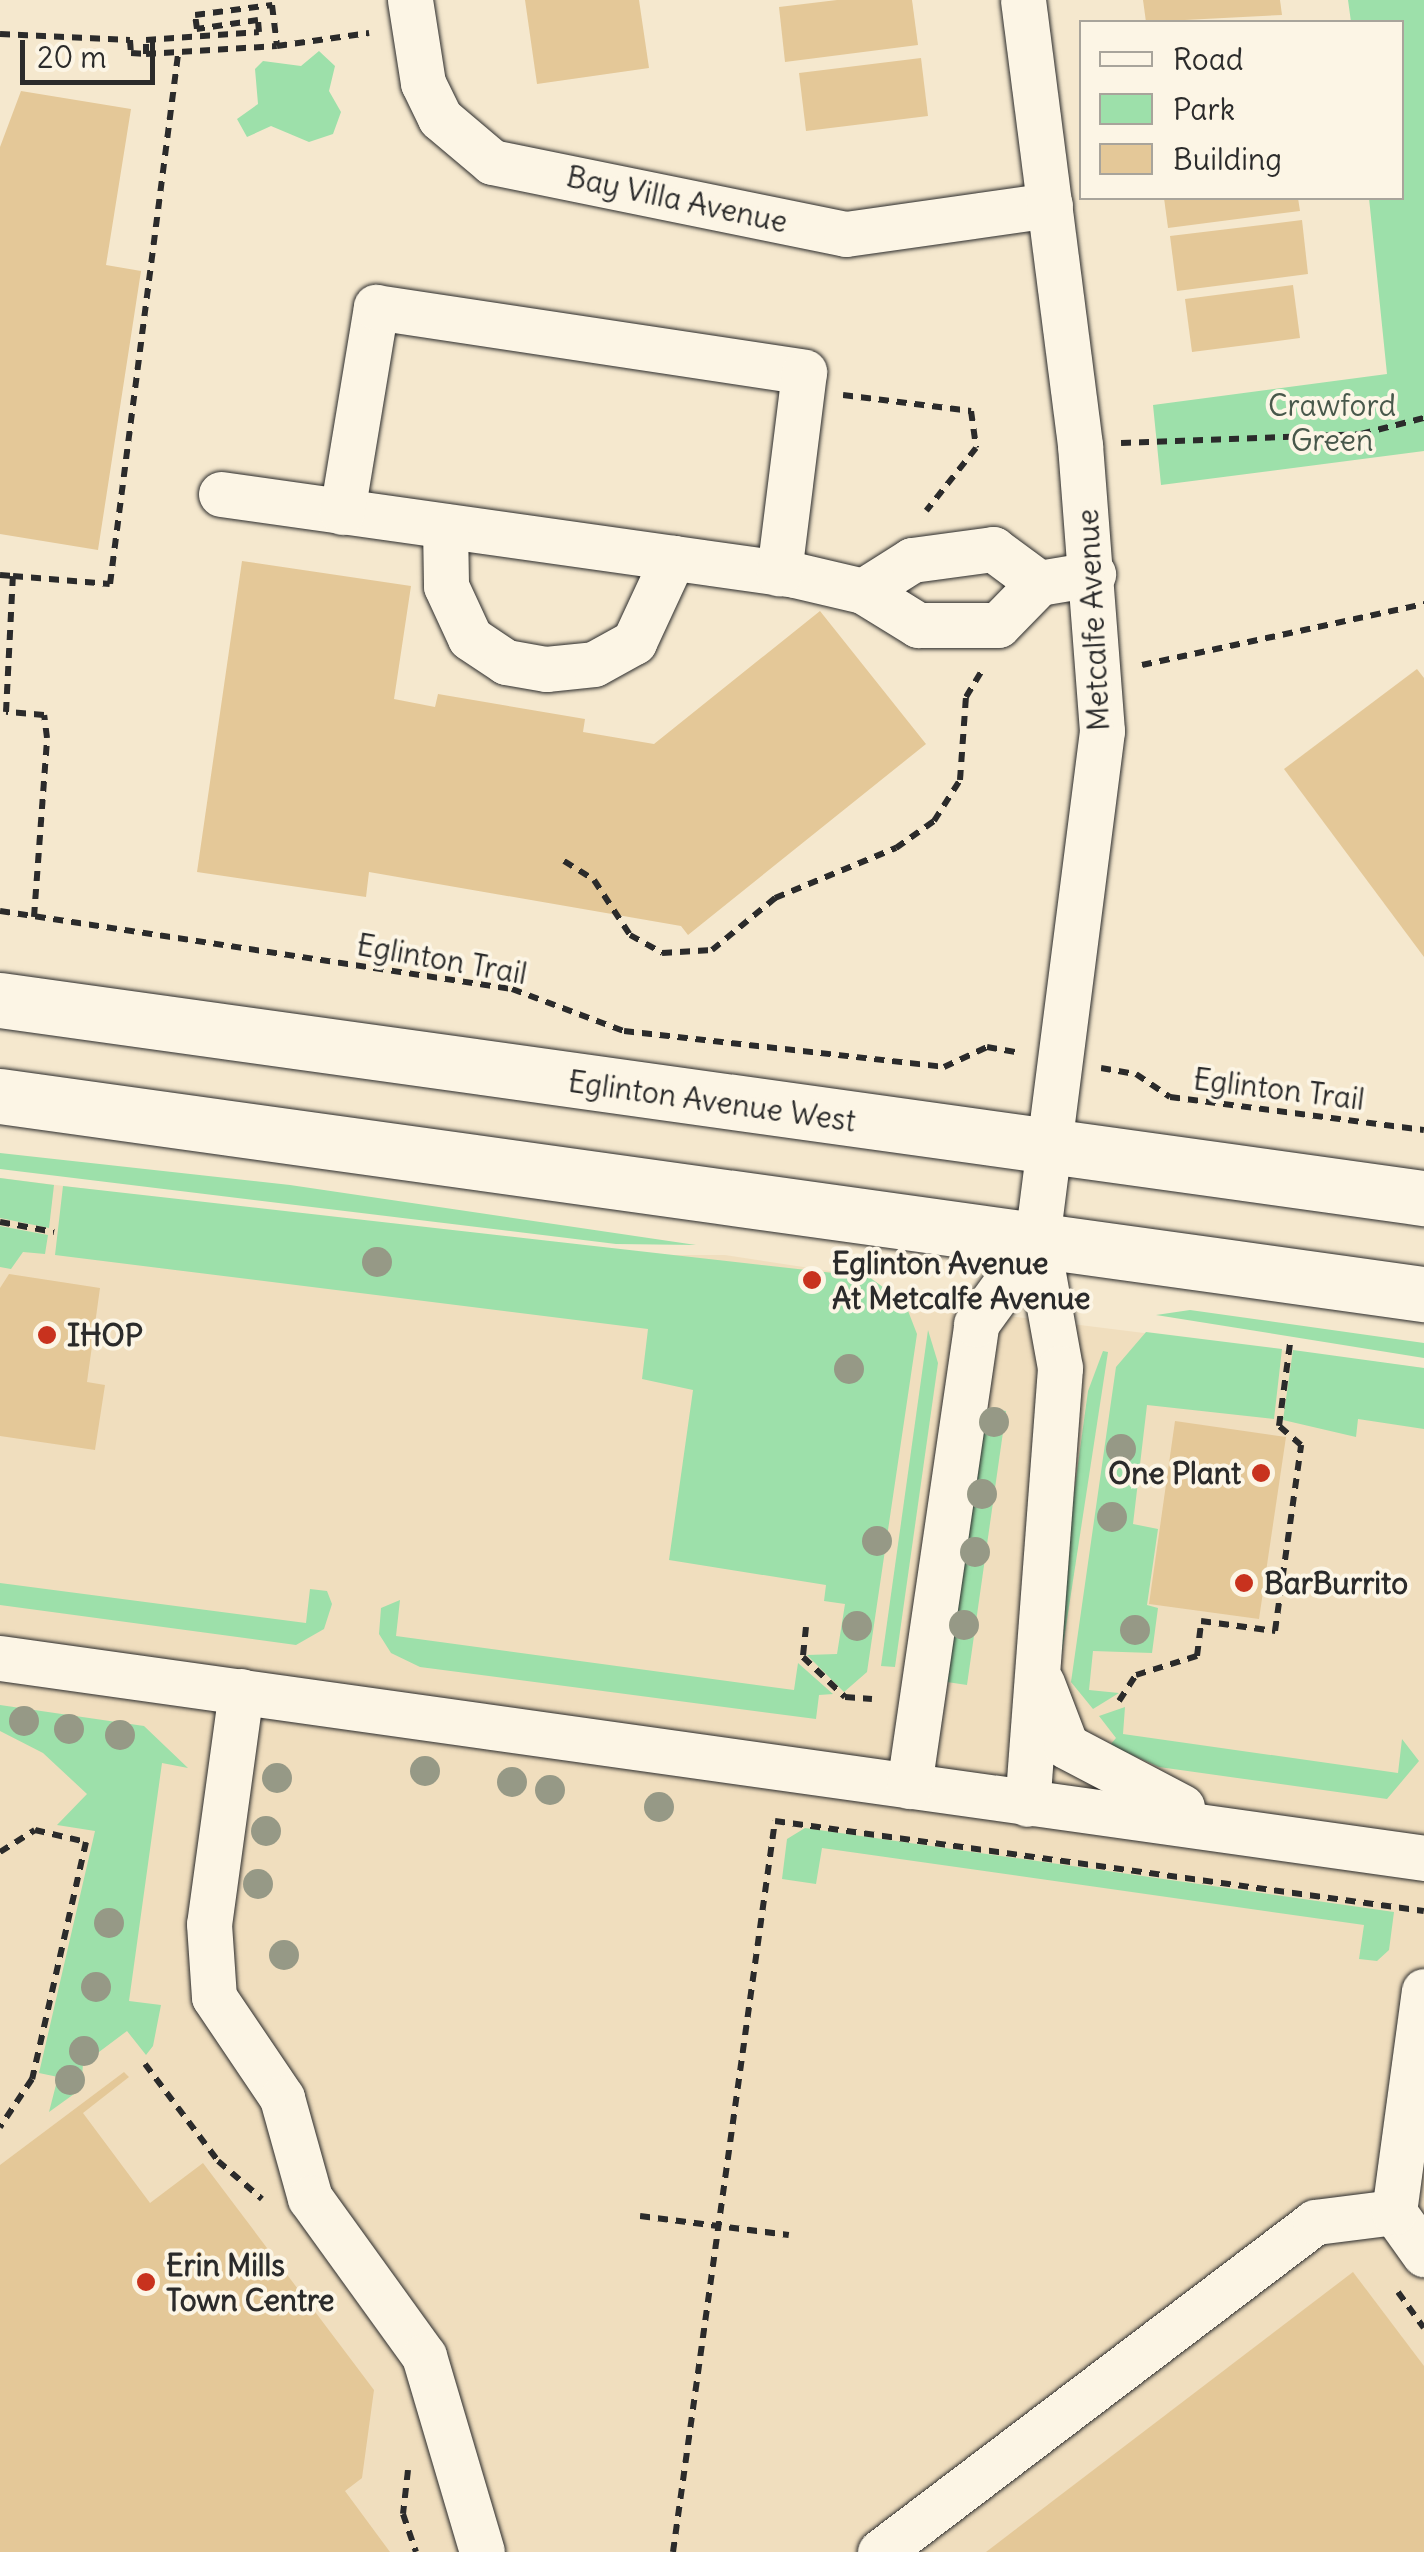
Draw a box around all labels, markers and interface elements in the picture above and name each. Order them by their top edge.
scale bar [25,20,160,82]
legend [1079,20,1404,200]
text: 20 m [37,38,107,76]
text: Road [1173,40,1243,78]
text: Park [1173,90,1235,128]
text: Building [1173,140,1282,178]
street label: Bay Villa Avenue [563,158,791,240]
park label: Crawford Green [1268,387,1396,458]
street label: Metcalfe Avenue [1069,508,1117,732]
street label: Eglinton Trail [354,926,530,992]
street label: Eglinton Trail [1191,1061,1367,1117]
street label: Eglinton Avenue West [566,1063,858,1139]
place label: Eglinton Avenue At Metcalfe Avenue [832,1245,1090,1316]
marker: Eglinton Avenue At Metcalfe Avenue [801,1269,823,1291]
place label: IHOP [67,1317,143,1353]
marker: IHOP [36,1324,58,1346]
place label: One Plant [1108,1455,1241,1491]
marker: One Plant [1250,1462,1272,1484]
place label: BarBurrito [1264,1565,1408,1601]
marker: BarBurrito [1233,1572,1255,1594]
place label: Erin Mills Town Centre [166,2247,335,2318]
marker: Erin Mills Town Centre [135,2271,157,2293]

